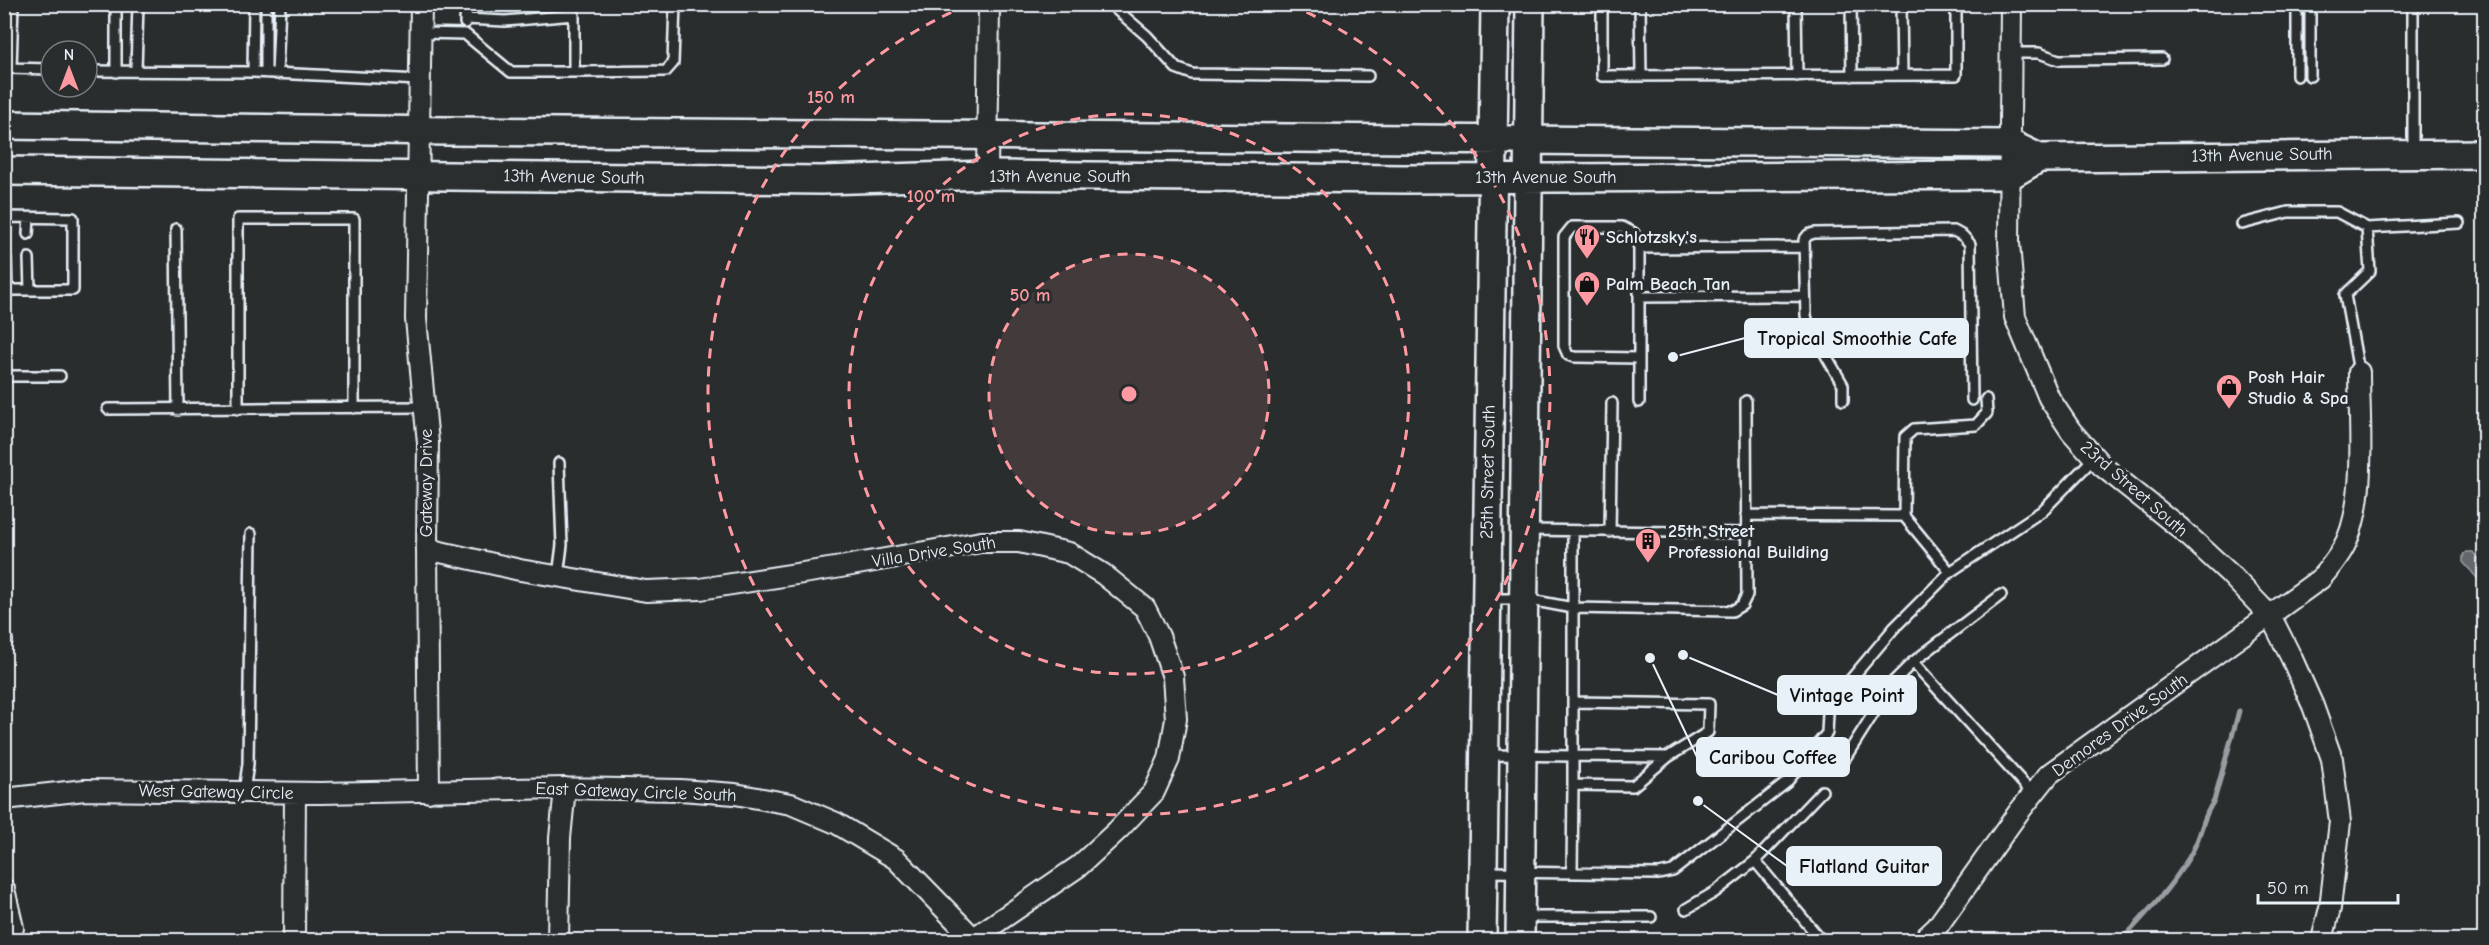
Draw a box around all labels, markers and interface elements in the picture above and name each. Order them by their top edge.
north arrow [39,39,99,99]
text: N [64,46,74,64]
text: 150 m [807,87,855,108]
street label: 13th Avenue South [2191,143,2333,167]
street label: 13th Avenue South [503,165,645,189]
street label: 13th Avenue South [989,166,1131,187]
street label: 13th Avenue South [1475,167,1617,188]
text: 100 m [907,186,955,207]
restaurant icon: Schlotzsky's [1572,222,1602,260]
place label: Schlotzsky's [1606,227,1697,248]
shop icon: Palm Beach Tan [1572,269,1602,307]
place label: Palm Beach Tan [1606,274,1730,295]
text: 50 m [1010,285,1050,306]
callout: Tropical Smoothie Cafe [1745,319,1968,357]
text: Tropical Smoothie Cafe [1757,327,1957,350]
place label: Posh Hair Studio & Spa [2248,367,2349,409]
shop icon: Posh Hair Studio & Spa [2214,372,2244,410]
centre of rings [1119,384,1139,404]
street label: 25th Street South [1476,405,1500,539]
street label: Gateway Drive [416,429,437,537]
street label: 23rd Street South [2076,437,2192,541]
place label: 25th Street Professional Building [1668,521,1829,563]
building icon: 25th Street Professional Building [1633,526,1663,564]
street label: Villa Drive South [871,532,997,572]
street label: Demores Drive South [2048,669,2192,781]
callout: Vintage Point [1778,676,1916,714]
text: Vintage Point [1790,684,1905,707]
callout: Caribou Coffee [1697,738,1849,776]
text: Caribou Coffee [1709,746,1837,769]
street label: East Gateway Circle South [535,778,737,806]
street label: West Gateway Circle [138,780,294,804]
callout: Flatland Guitar [1787,847,1941,885]
text: Flatland Guitar [1799,855,1929,878]
scale bar [2258,867,2398,905]
text: 50 m [2267,878,2309,899]

